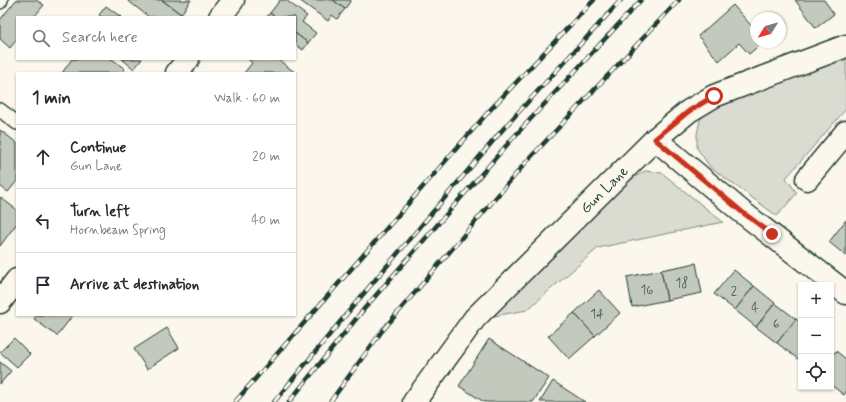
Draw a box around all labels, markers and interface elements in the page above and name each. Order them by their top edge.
north arrow [750,12,786,48]
search box [16,16,296,60]
icon: search [30,27,52,49]
text: Search here [62,28,138,48]
text: 1 min [32,87,71,109]
route start [705,87,723,105]
text: Walk · 60 m [214,90,280,107]
text: Continue [70,138,126,158]
icon: ahead [32,146,54,168]
text: 20 m [252,148,280,165]
text: Gun Lane [70,158,122,175]
street label: Gun Lane [576,162,633,219]
text: Turn left [70,202,130,222]
icon: left [32,210,54,232]
text: 40 m [251,212,280,229]
text: Hornbeam Spring [70,222,166,239]
route end [763,225,781,243]
icon: arrive [32,274,54,296]
text: Arrive at destination [70,275,199,295]
house number: 18 [676,275,688,292]
house number: 16 [640,282,654,299]
map controls [798,282,834,390]
button: + [798,282,834,318]
house number: 2 [731,283,738,300]
house number: 4 [751,300,759,317]
house number: 14 [590,306,604,323]
house number: 6 [773,316,780,333]
button: − [798,318,834,354]
button: locate [798,354,834,390]

